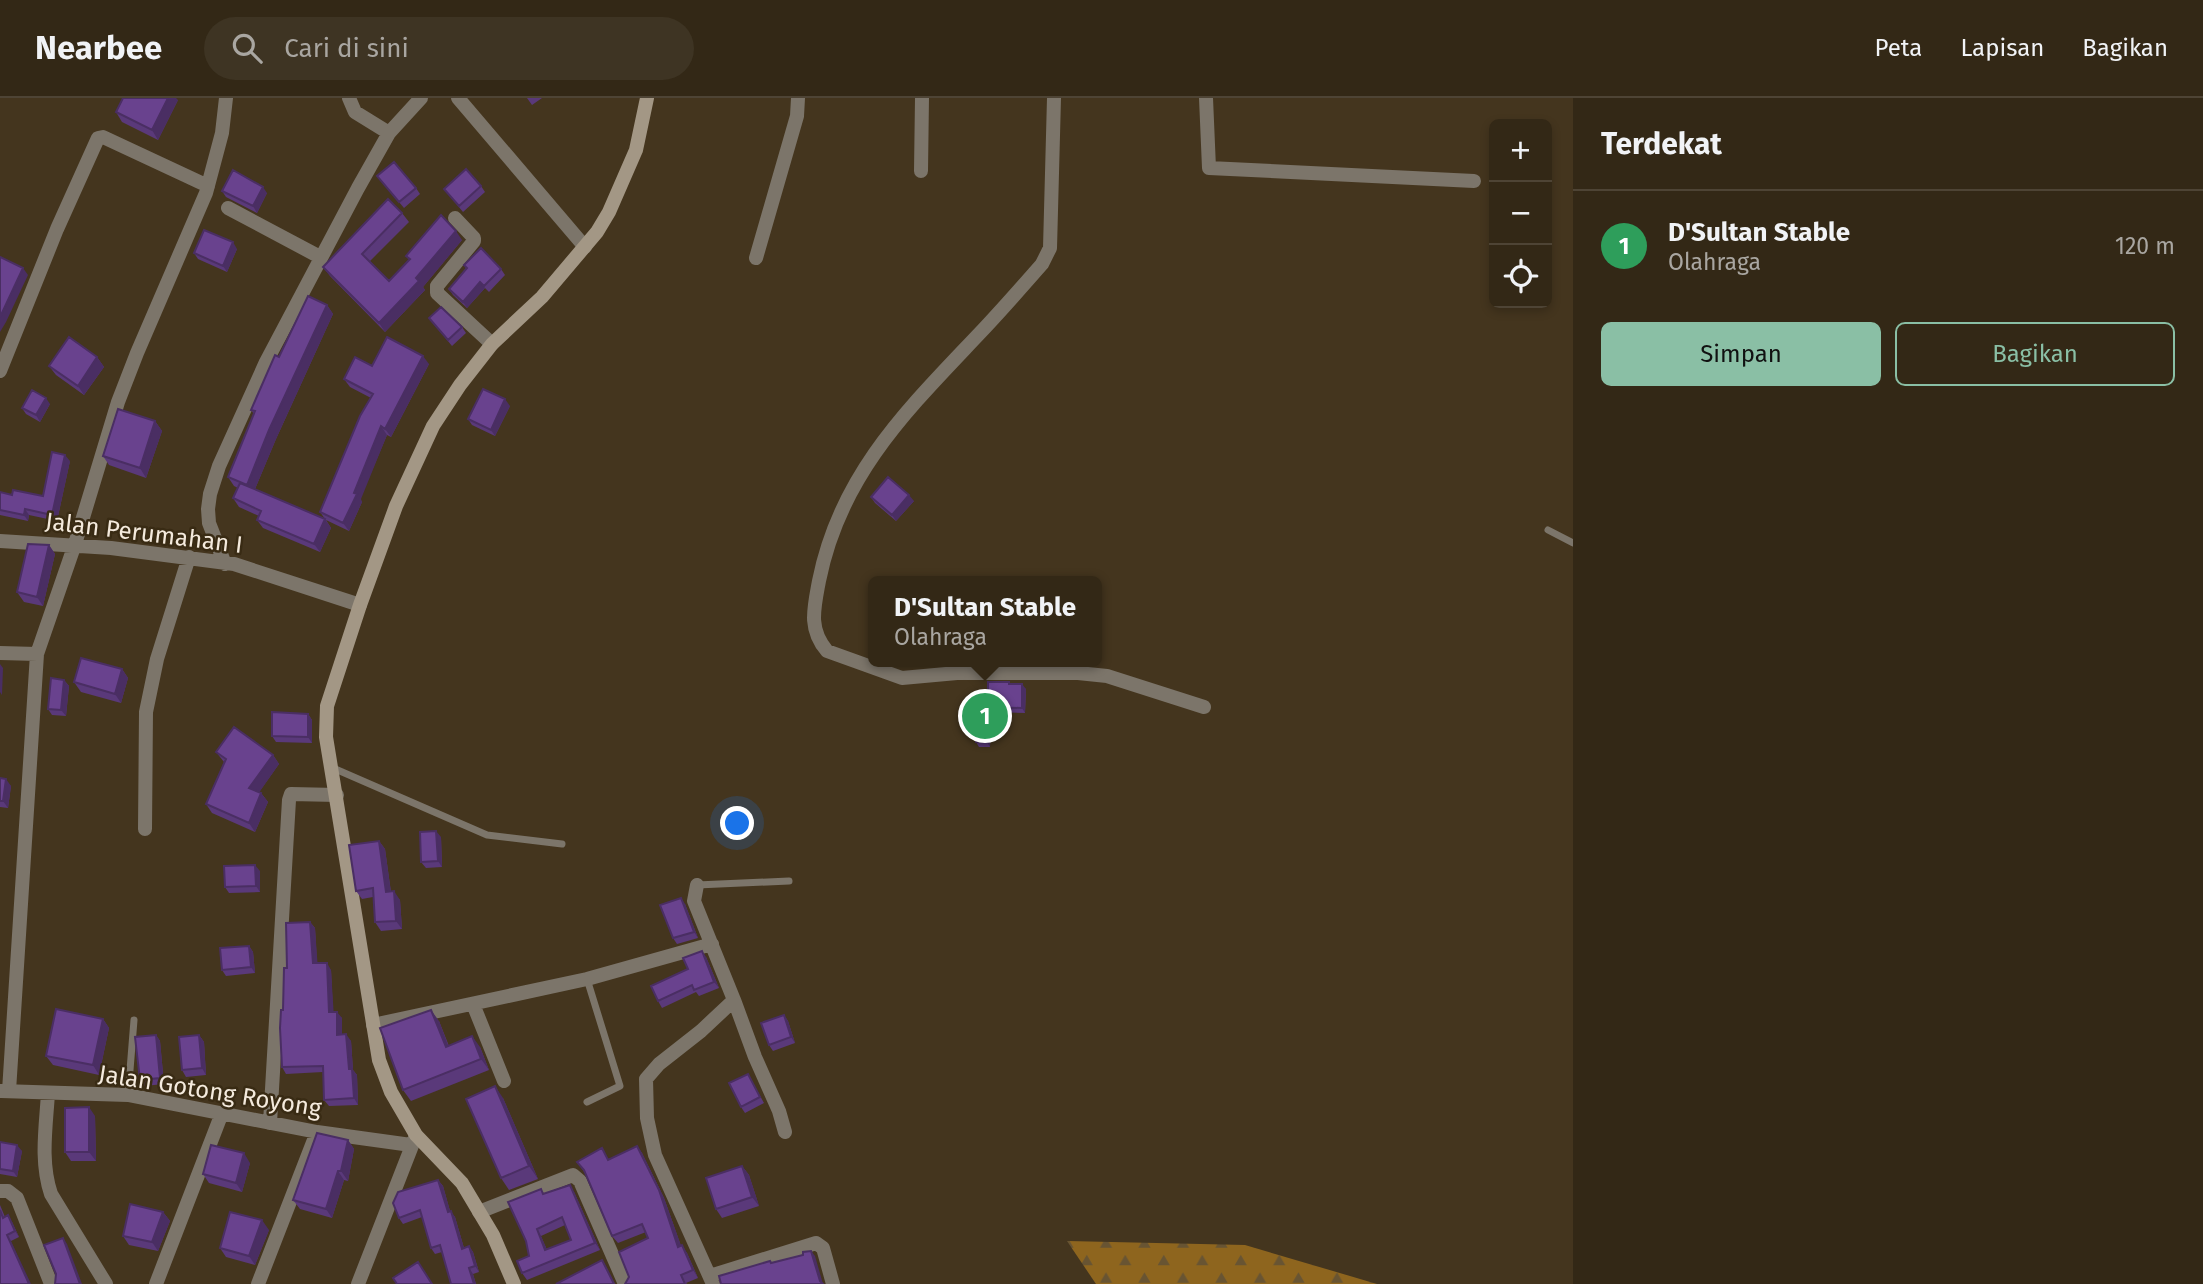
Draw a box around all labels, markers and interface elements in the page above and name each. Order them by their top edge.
search box [204,17,694,80]
text: Nearbee [35,28,162,68]
icon: search [228,29,266,67]
text: Cari di sini [284,33,409,64]
text: Peta [1875,34,1922,62]
text: Lapisan [1960,34,2044,62]
text: Bagikan [2082,34,2168,62]
map controls [1489,119,1552,308]
button: + [1489,119,1552,182]
text: Terdekat [1601,126,1722,162]
button: − [1489,182,1552,245]
text: D'Sultan Stable [1668,217,1850,248]
text: 1 [1619,232,1629,260]
text: 120 m [2115,232,2175,260]
button: locate [1489,245,1552,308]
text: Olahraga [1668,248,1761,276]
button: Simpan [1601,322,1881,386]
button: Bagikan [1895,322,2175,386]
street label: Jalan Perumahan I [44,507,244,559]
popup [868,576,1102,667]
text: D'Sultan Stable [894,592,1076,623]
text: Olahraga [894,623,987,651]
pin: 1 [962,690,1008,742]
your location [720,806,754,840]
street label: Jalan Gotong Royong [97,1060,324,1123]

